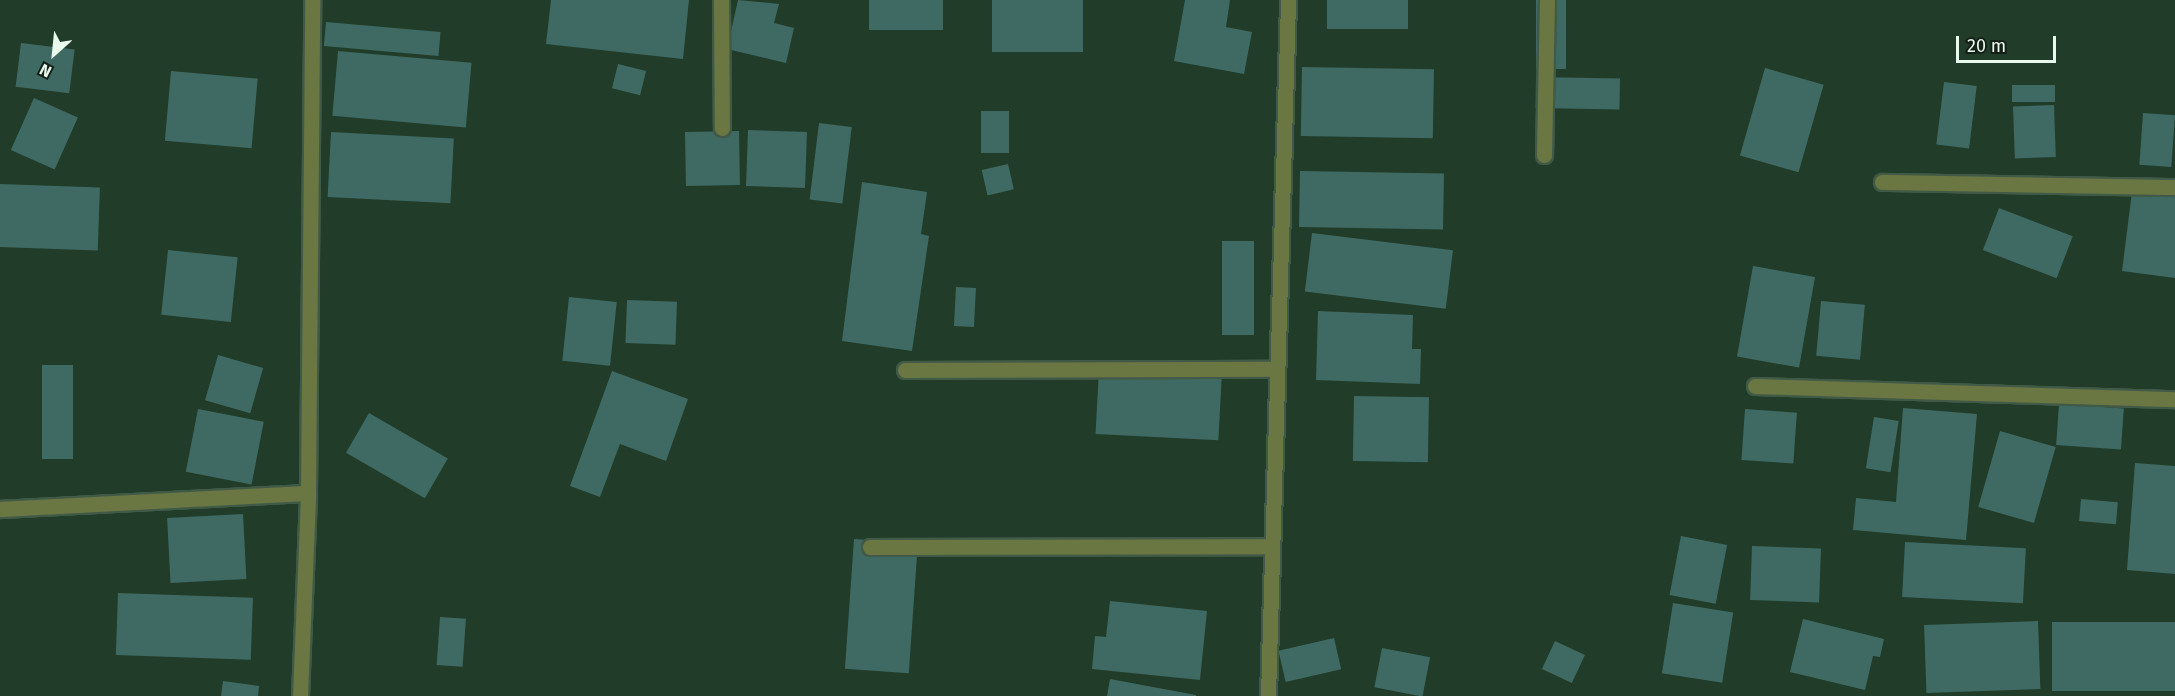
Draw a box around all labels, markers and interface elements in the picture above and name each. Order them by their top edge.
north arrow [24,24,84,84]
scale bar [1959,24,2060,62]
text: 20 m [1967,35,2006,57]
text: N [37,60,55,81]

